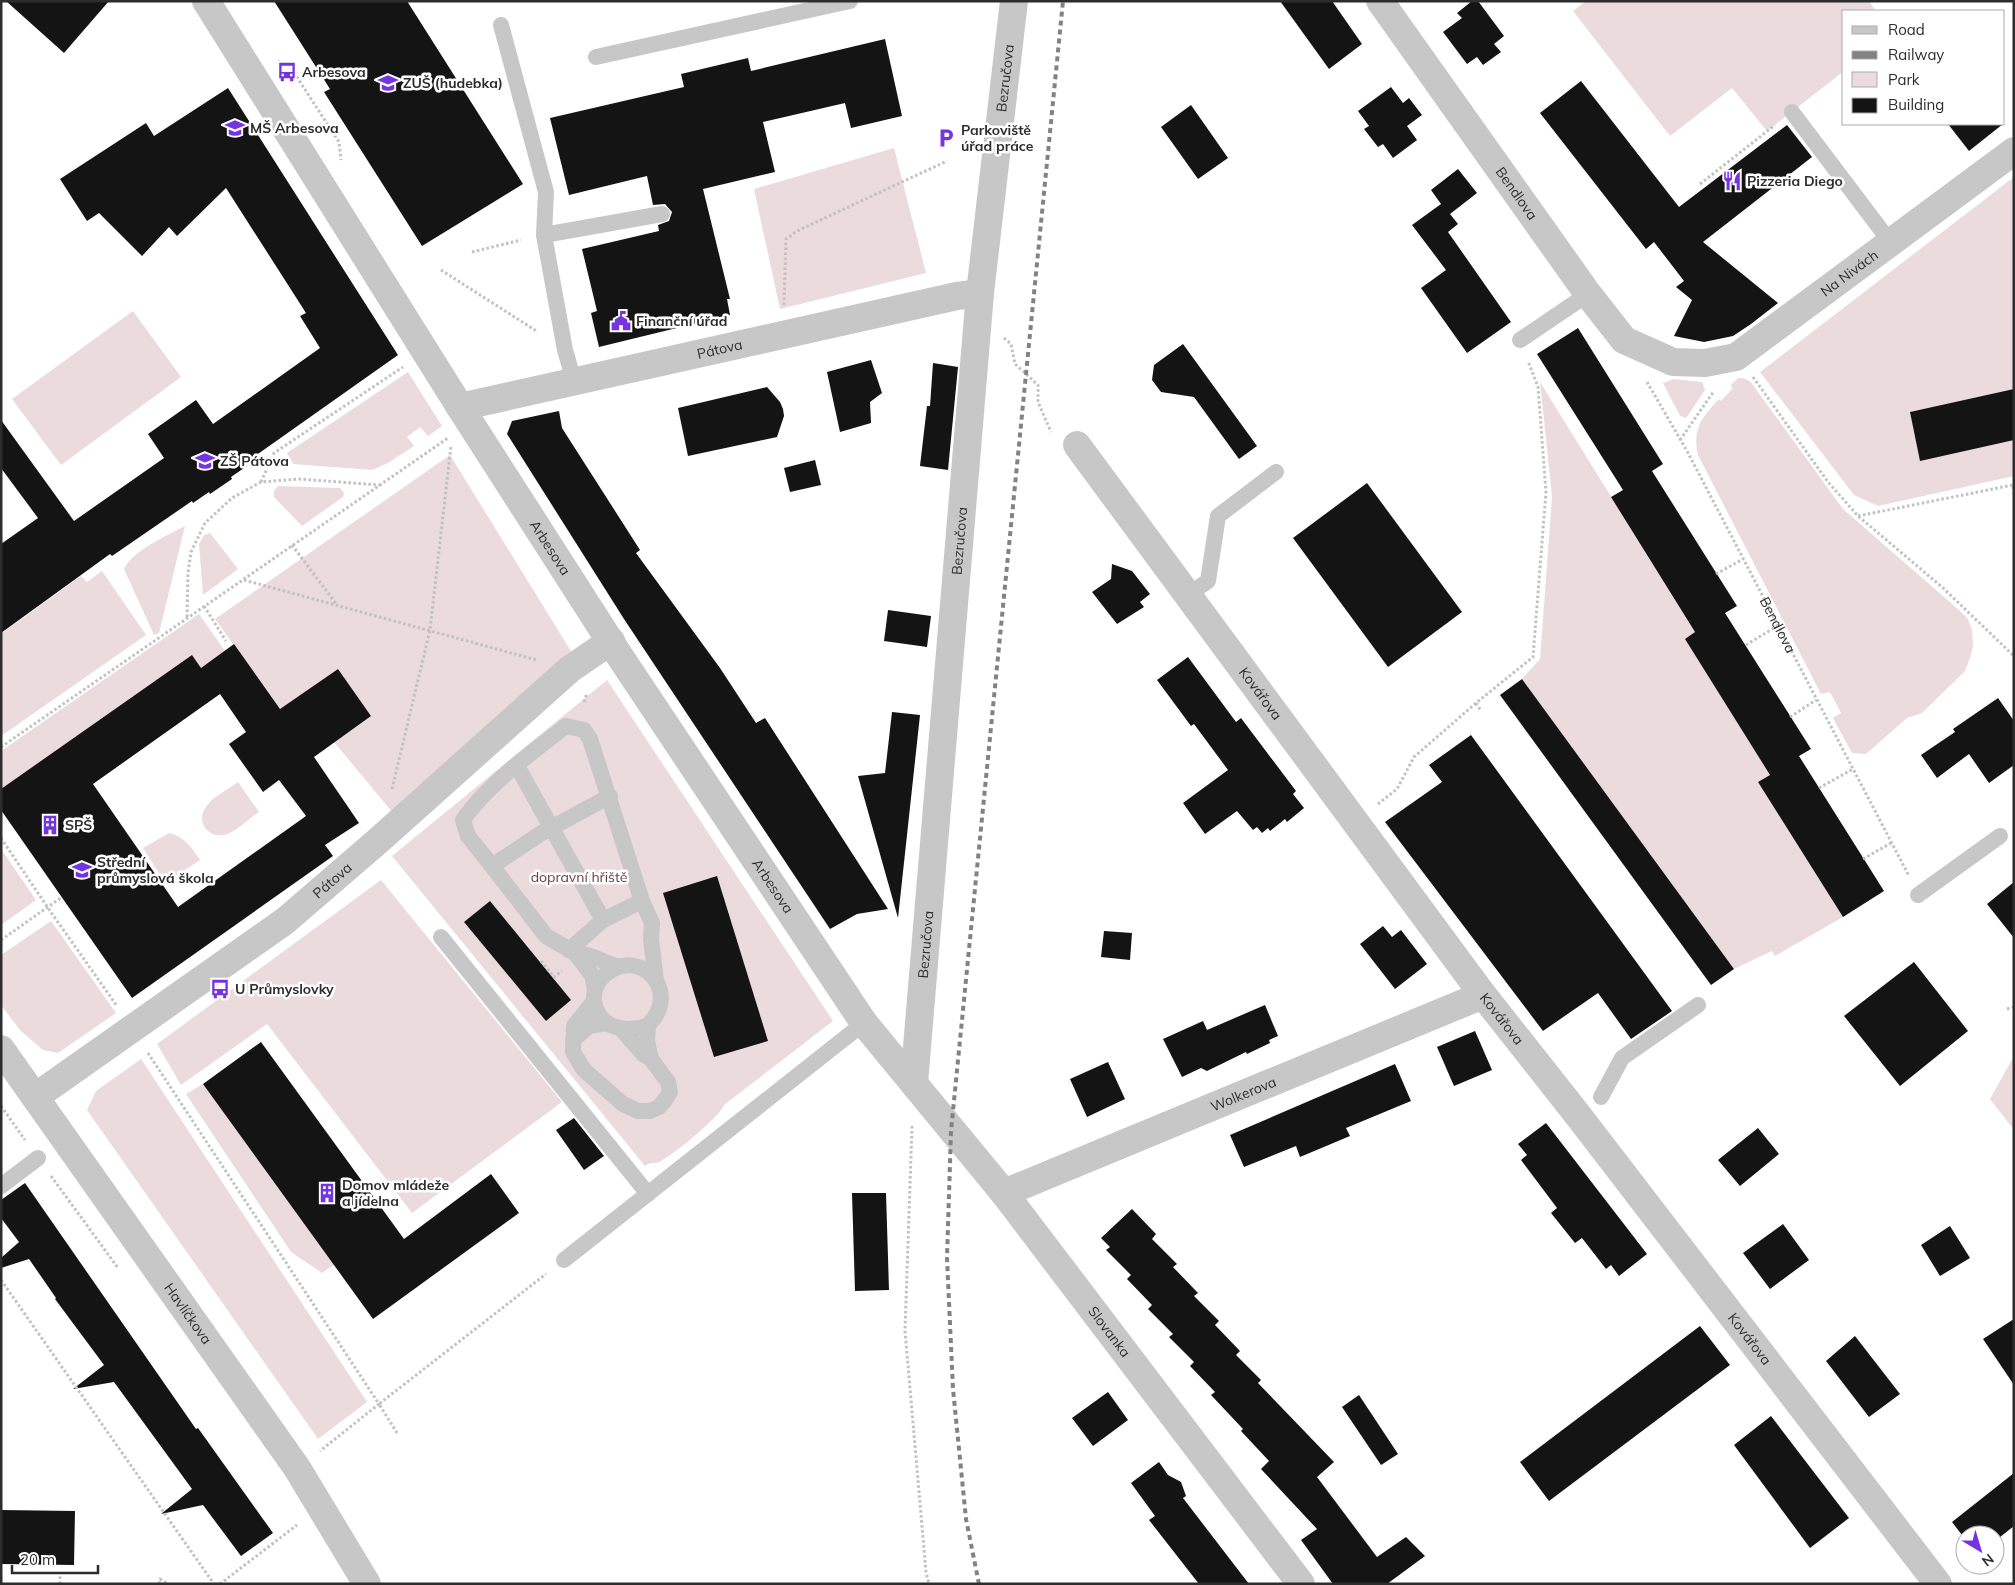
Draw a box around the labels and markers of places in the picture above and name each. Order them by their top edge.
bus stop icon: Arbesova [276,61,298,83]
place label: Arbesova [302,63,366,81]
school or university icon: ZUŠ (hudebka) [377,72,399,94]
place label: ZUŠ (hudebka) [403,74,503,92]
school or university icon: MŠ Arbesova [224,117,246,139]
place label: MŠ Arbesova [250,119,339,137]
place label: Parkoviště úřad práce [961,121,1034,155]
parking icon: Parkoviště úřad práce [935,127,957,149]
restaurant icon: Pizzeria Diego [1721,170,1743,192]
place label: Pizzeria Diego [1747,172,1843,190]
public building icon: Finanční úřad [610,310,632,332]
place label: Finanční úřad [636,312,727,330]
school or university icon: ZŠ Pátova [194,450,216,472]
place label: ZŠ Pátova [220,452,289,470]
building icon: SPŠ [39,814,61,836]
place label: SPŠ [65,816,92,834]
place label: Střední průmyslová škola [97,853,214,887]
school or university icon: Střední průmyslová škola [71,859,93,881]
bus stop icon: U Průmyslovky [209,978,231,1000]
place label: U Průmyslovky [235,980,334,998]
place label: Domov mládeže a jídelna [342,1176,450,1210]
building icon: Domov mládeže a jídelna [316,1182,338,1204]

